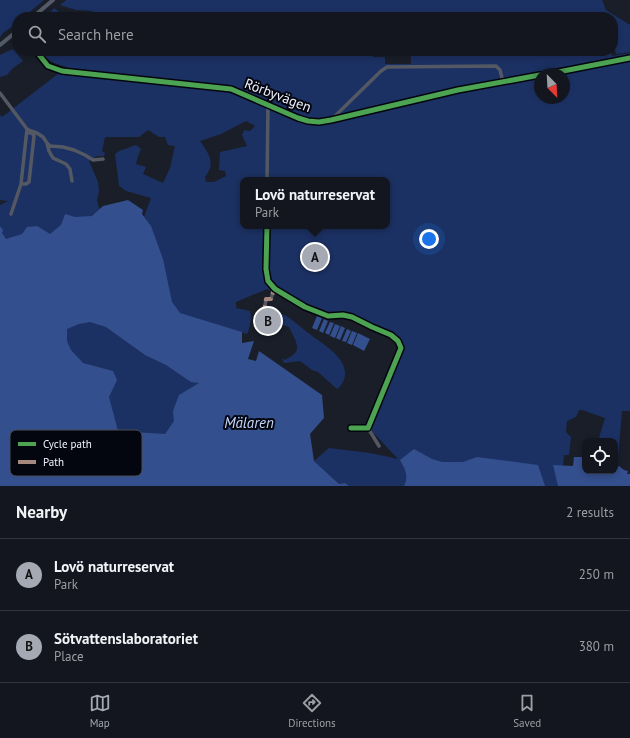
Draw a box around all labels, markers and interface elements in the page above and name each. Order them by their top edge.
search box [12,12,618,56]
icon: search [26,23,48,45]
text: Search here [58,25,134,44]
north arrow [534,68,570,104]
street label: Rörbyvägen [242,74,314,116]
popup [240,177,390,229]
text: Lovö naturreservat [255,185,375,204]
text: Park [255,204,279,221]
your location [419,229,439,249]
pin: A [302,242,328,272]
pin: B [255,306,281,336]
water label: Mälaren [224,413,274,432]
legend [10,430,142,476]
text: Cycle path [43,437,92,451]
map controls [582,438,618,474]
button: locate [582,438,618,474]
text: Path [43,455,64,469]
text: Nearby [16,501,67,523]
text: 2 results [566,504,614,521]
text: Lovö naturreservat [54,557,174,576]
text: A [25,566,33,583]
text: 250 m [579,566,614,583]
text: Park [54,576,78,593]
text: Sötvattenslaboratoriet [54,629,198,648]
text: B [25,638,33,655]
text: 380 m [579,638,614,655]
text: Place [54,648,84,665]
tab: Map [89,692,111,730]
tab: Directions [288,692,336,730]
tab: Saved [513,692,541,730]

